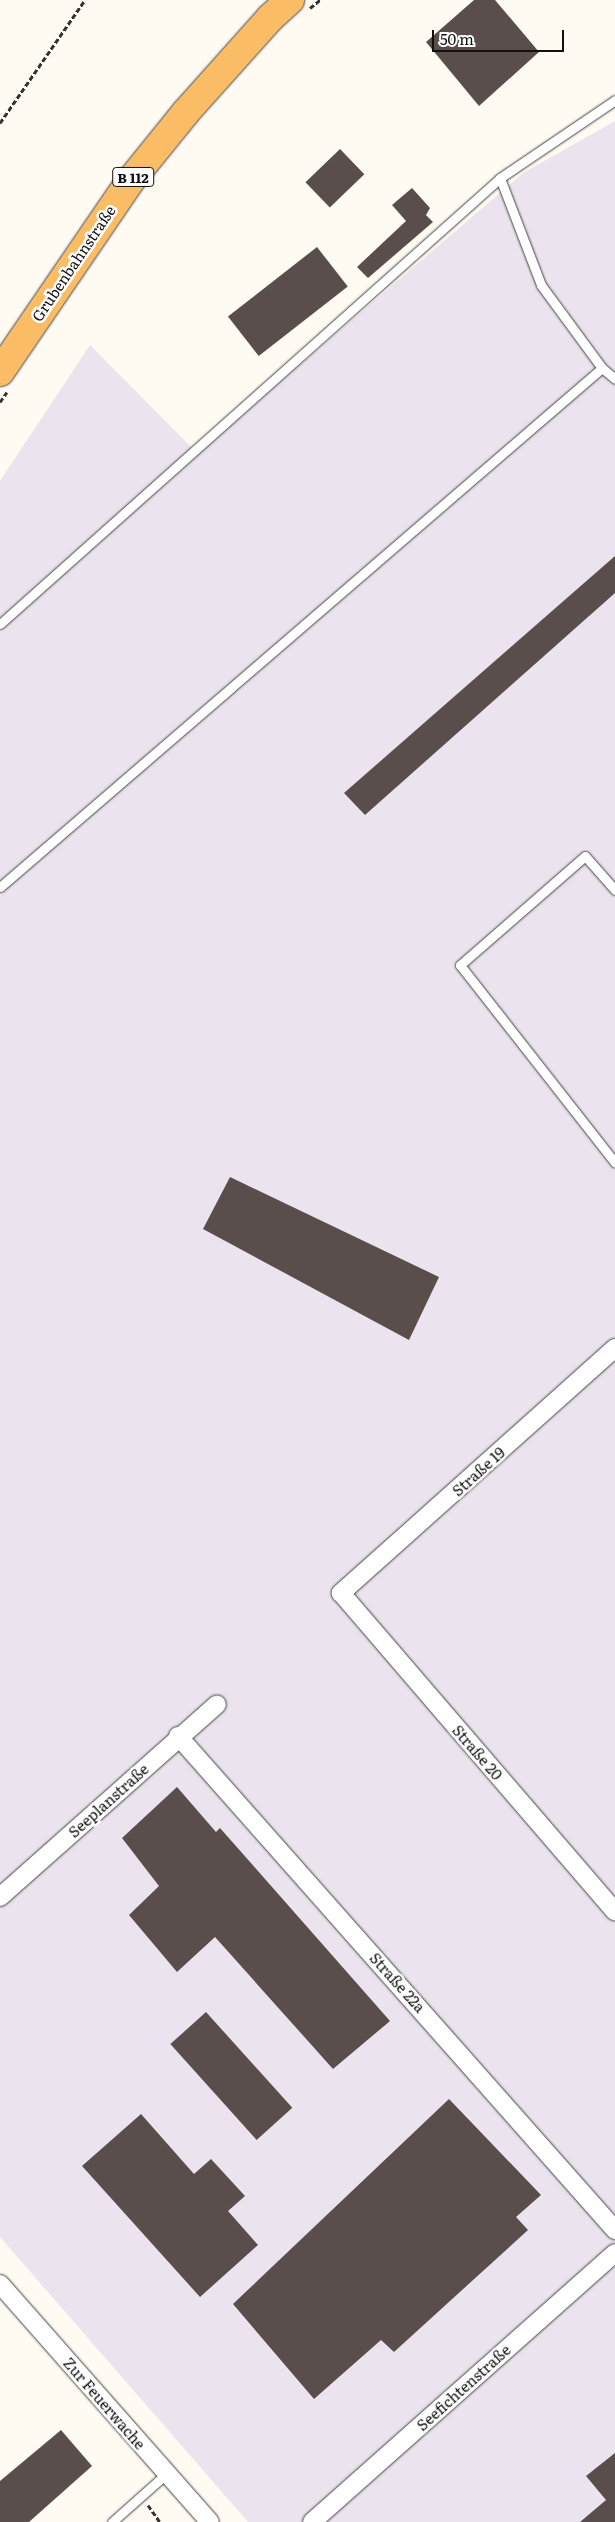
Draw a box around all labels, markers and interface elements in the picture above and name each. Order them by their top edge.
scale bar [435,20,568,52]
text: 50 m [440,27,474,50]
road number: B 112 [112,166,154,188]
street label: Grubenbahnstraße [28,202,118,324]
street label: Straße 19 [448,1443,508,1499]
street label: Straße 20 [449,1721,507,1783]
street label: Seeplanstraße [64,1759,152,1841]
street label: Straße 22a [367,1948,429,2016]
street label: Seefichtenstraße [412,2340,514,2434]
street label: Zur Feuerwache [60,2353,150,2453]

